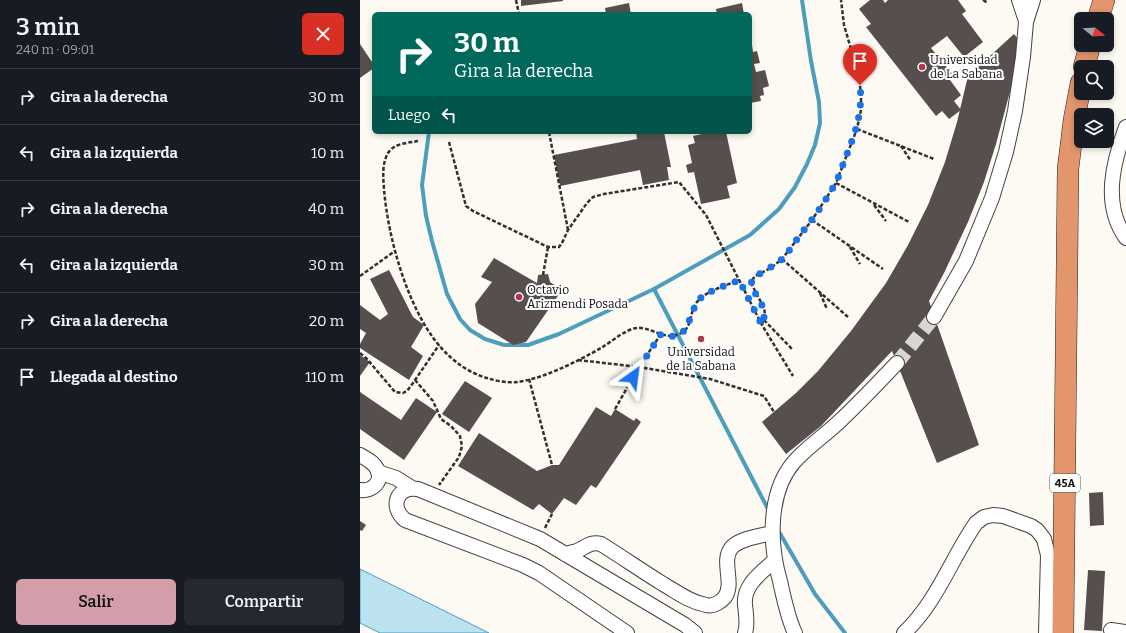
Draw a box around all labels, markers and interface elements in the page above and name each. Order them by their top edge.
north arrow [1074,12,1114,52]
map controls [1074,12,1114,148]
text: 3 min [16,13,80,41]
button: close [302,13,344,55]
text: 30 m [454,26,520,59]
icon: right [388,28,440,80]
text: 240 m · 09:01 [16,42,94,57]
pin [843,44,877,85]
icon: arrive [849,50,871,72]
place label: Universidad de La Sabana [930,53,1003,81]
text: Gira a la derecha [454,60,593,82]
button: search [1074,60,1114,100]
marker: Universidad de La Sabana [917,62,927,72]
icon: right [16,86,38,108]
text: Gira a la derecha [50,88,168,106]
text: 30 m [309,88,344,106]
icon: left [438,104,460,126]
text: Luego [388,106,430,124]
button: layers [1074,108,1114,148]
icon: left [16,142,38,164]
text: Gira a la izquierda [50,144,178,162]
text: 10 m [311,144,344,162]
icon: right [16,198,38,220]
text: Gira a la derecha [50,200,168,218]
text: 40 m [308,200,344,218]
icon: left [16,254,38,276]
text: Gira a la izquierda [50,256,178,274]
text: 30 m [309,256,344,274]
place label: Octavio Arizmendi Posada [527,283,629,311]
marker: Octavio Arizmendi Posada [514,292,524,302]
icon: right [16,310,38,332]
text: Gira a la derecha [50,312,168,330]
text: 20 m [309,312,344,330]
marker: Universidad de la Sabana [696,334,706,344]
place label: Universidad de la Sabana [666,345,736,373]
position arrow [612,356,654,398]
icon: arrive [16,366,38,388]
text: Llegada al destino [50,368,178,386]
text: 110 m [305,368,344,386]
road number: 45A [1050,474,1080,492]
button: Salir [16,579,176,625]
button: Compartir [184,579,344,625]

